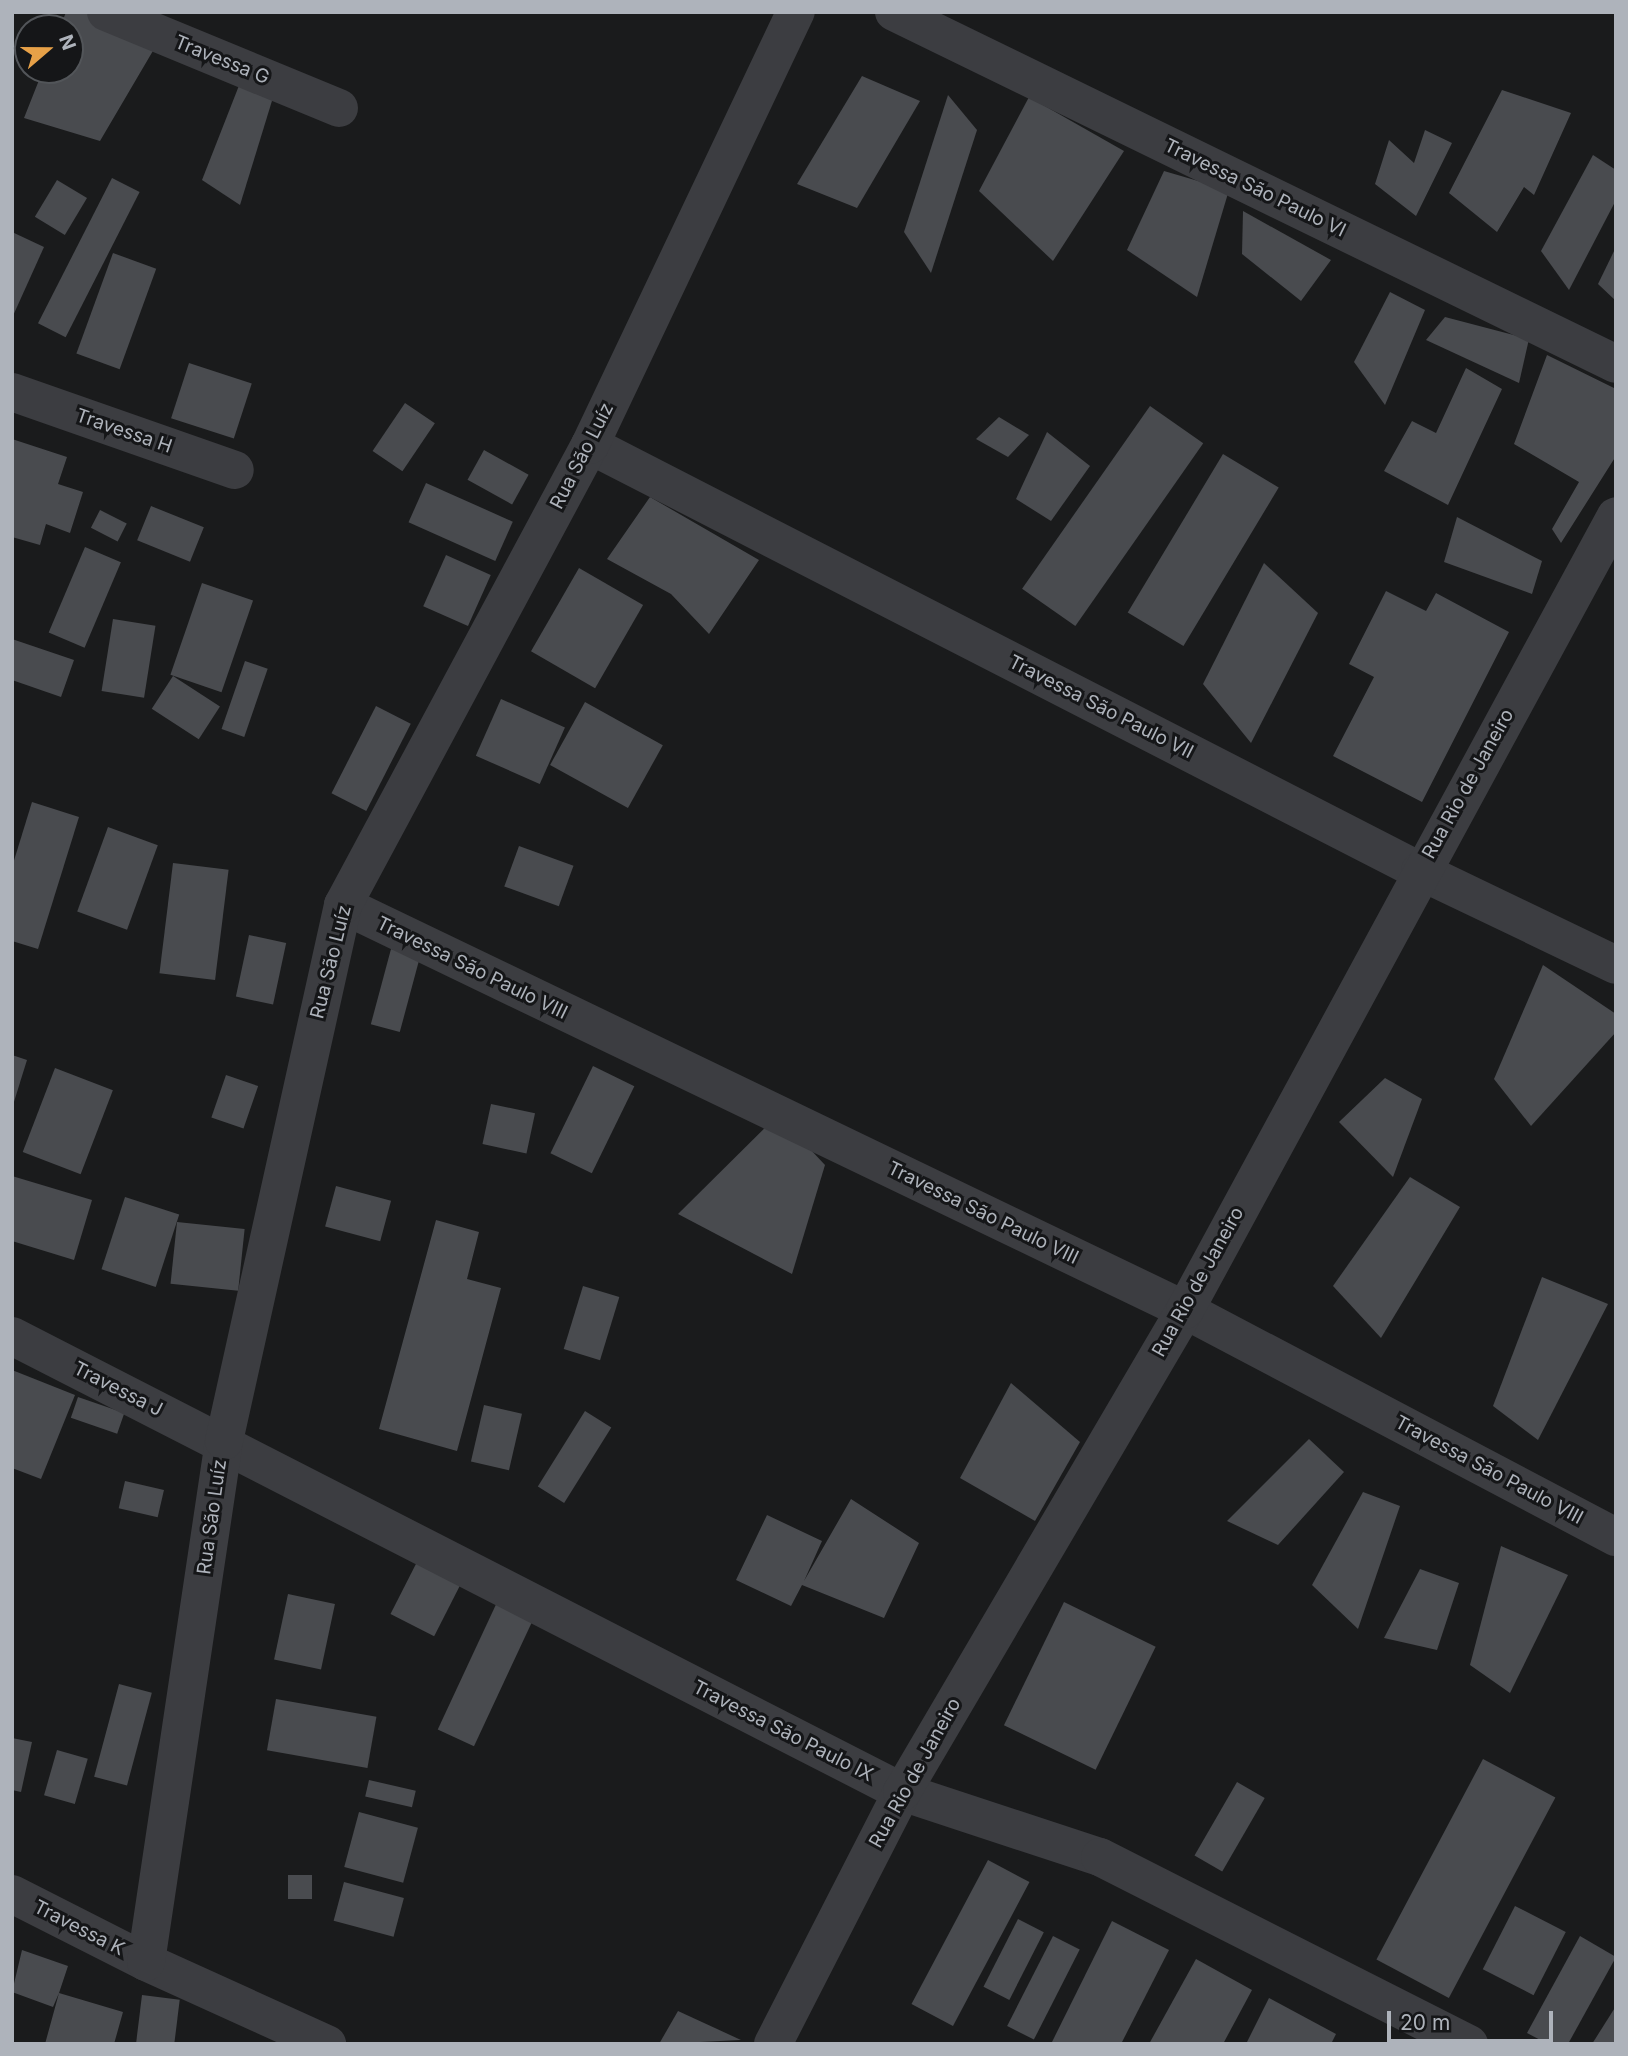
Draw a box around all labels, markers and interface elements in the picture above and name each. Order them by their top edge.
north arrow [14,14,84,84]
street label: Travessa G [171,31,273,89]
text: N [54,32,81,53]
street label: Travessa São Paulo VI [1160,134,1350,242]
street label: Rua São Luíz [545,399,619,513]
street label: Travessa H [73,404,175,458]
street label: Travessa São Paulo VII [1005,650,1197,764]
street label: Rua Rio de Janeiro [1417,705,1519,863]
street label: Rua São Luíz [306,903,356,1021]
street label: Travessa São Paulo VIII [373,912,571,1024]
street label: Travessa São Paulo VIII [884,1157,1082,1269]
street label: Rua Rio de Janeiro [1147,1203,1249,1361]
street label: Travessa J [70,1357,166,1421]
street label: Travessa São Paulo VIII [1391,1411,1587,1529]
street label: Rua São Luíz [193,1458,231,1576]
street label: Travessa São Paulo IX [689,1676,877,1786]
street label: Rua Rio de Janeiro [864,1694,966,1852]
street label: Travessa K [30,1895,128,1961]
scale bar [1390,1996,1556,2040]
text: 20 m [1400,2010,1450,2035]

